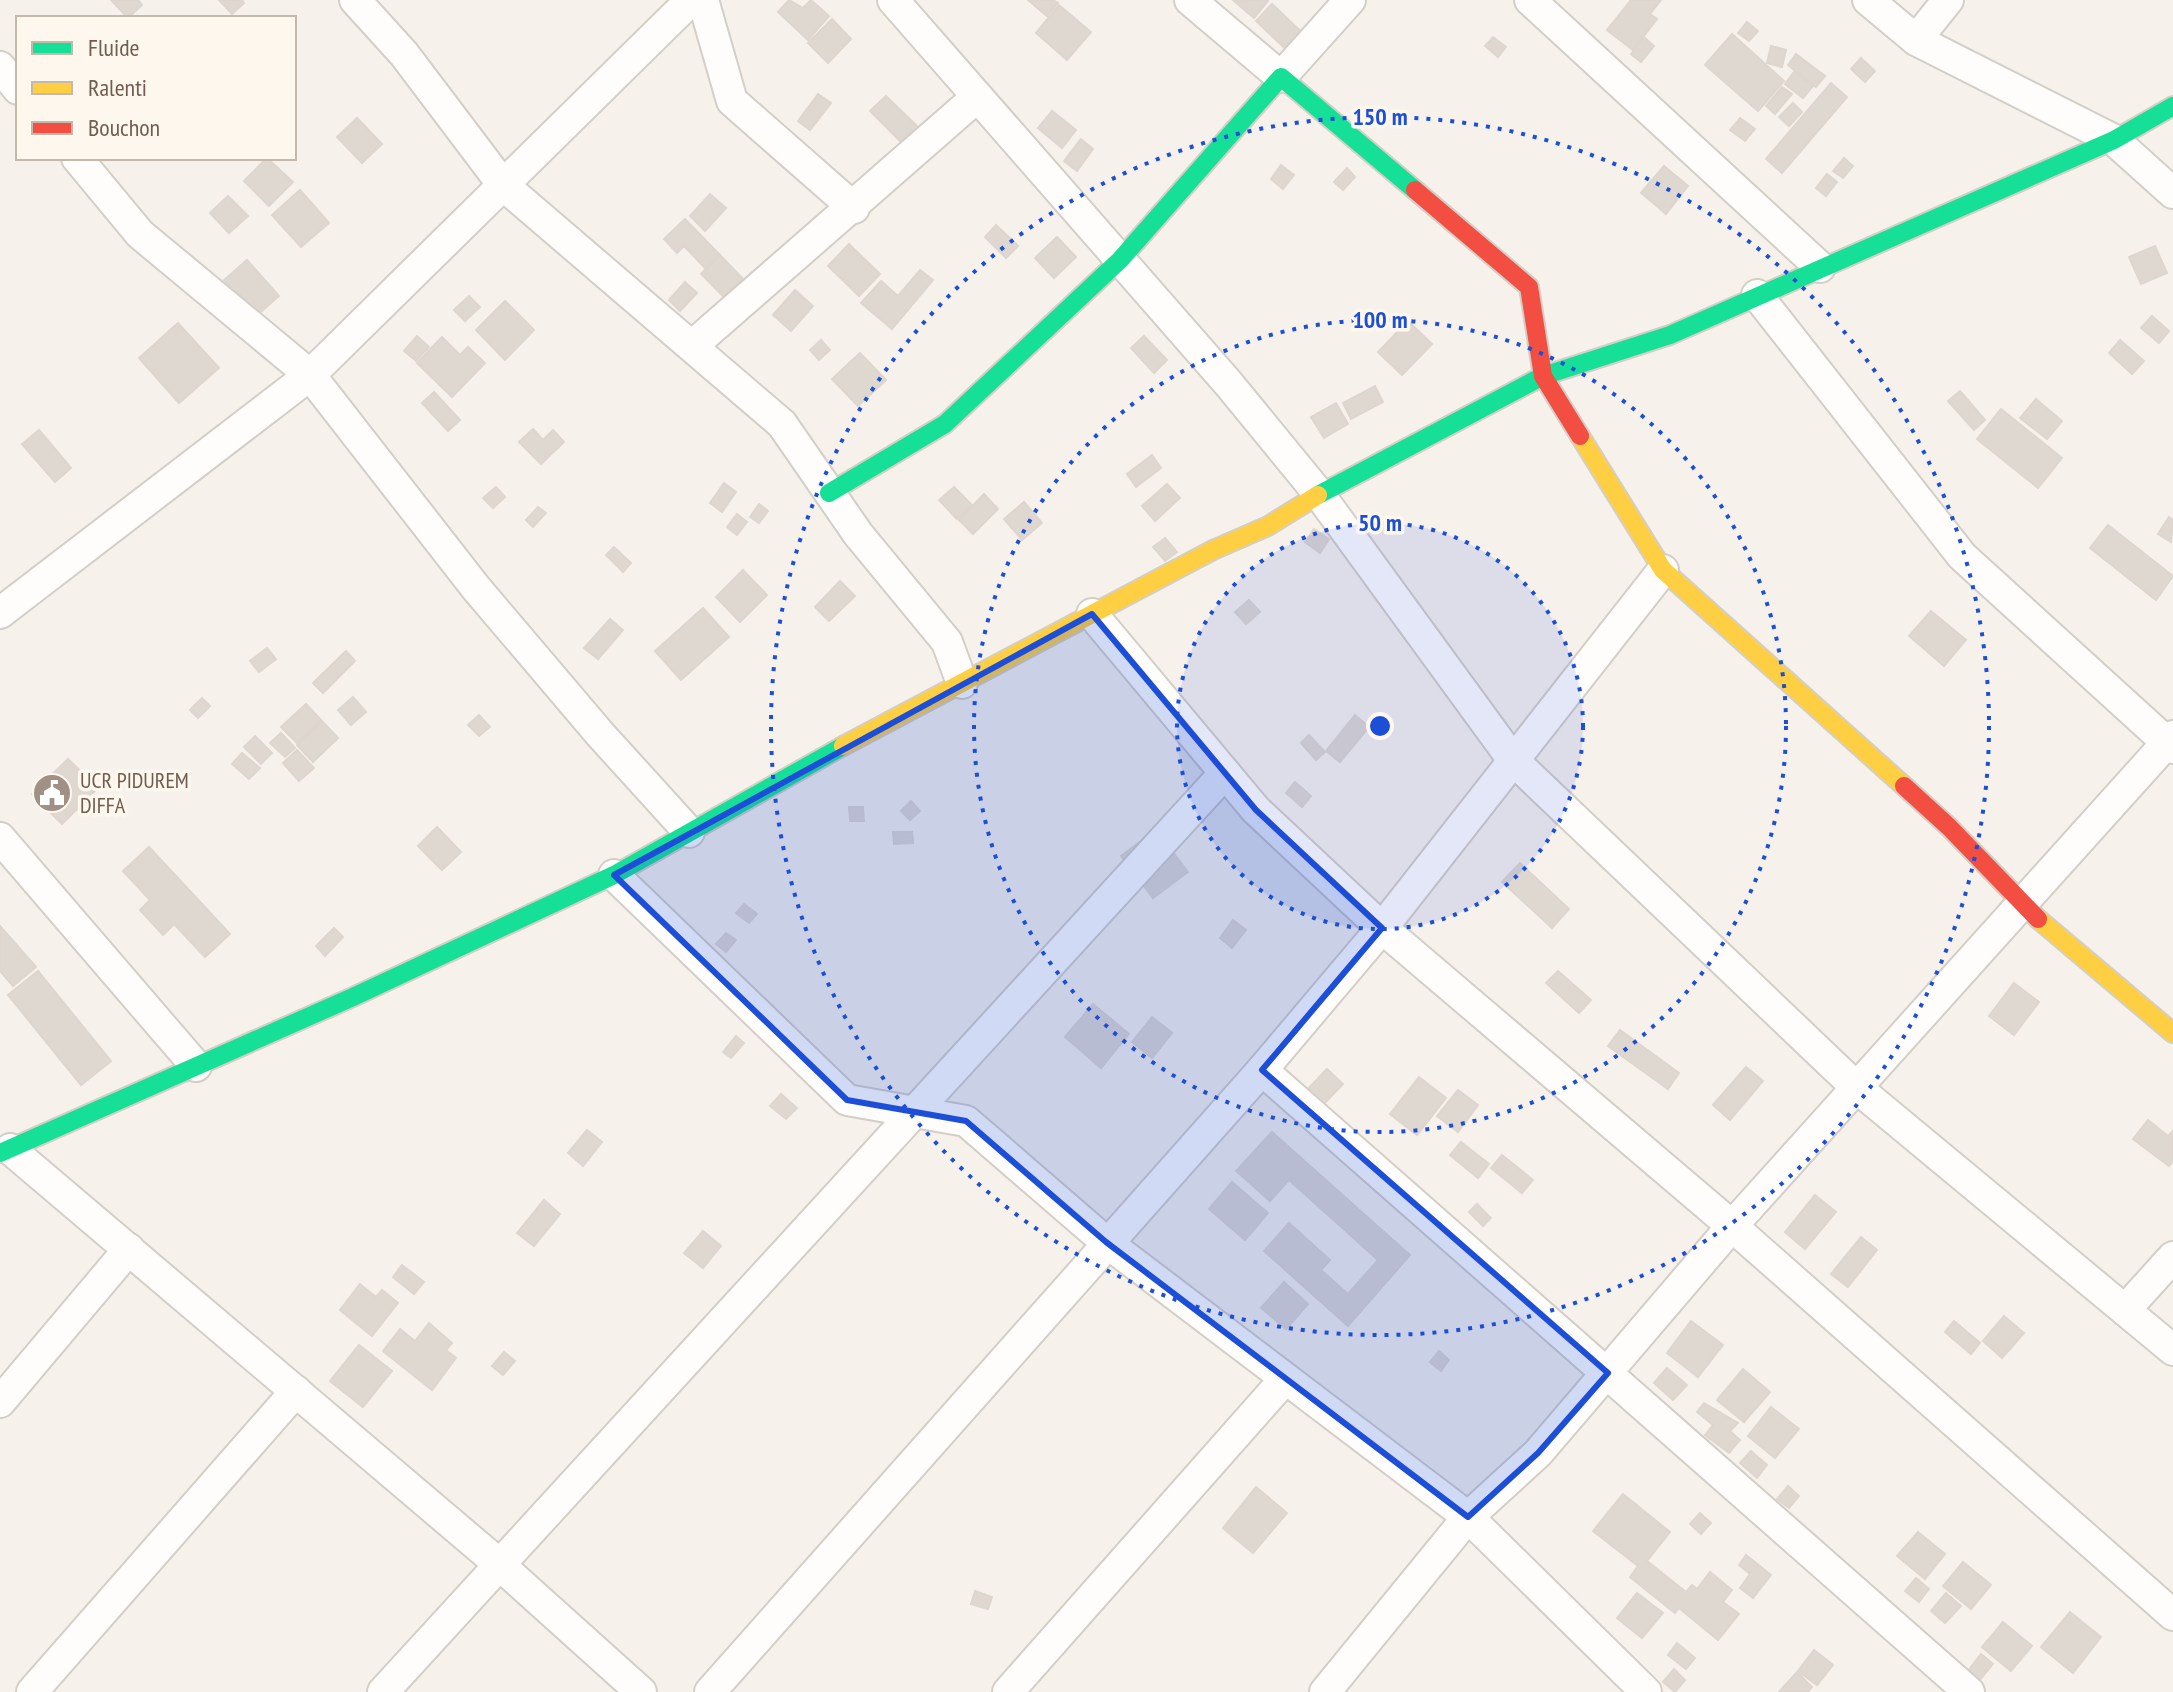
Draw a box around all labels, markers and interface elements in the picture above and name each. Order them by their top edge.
legend [16,16,296,160]
text: Fluide [88,32,139,63]
text: Ralenti [88,72,147,103]
text: 150 m [1352,101,1408,132]
text: Bouchon [88,112,160,143]
text: 100 m [1352,304,1408,335]
text: 50 m [1358,507,1402,538]
centre of rings [1366,712,1394,740]
place label: UCR PIDUREM DIFFA [80,766,189,819]
public building icon: UCR PIDUREM DIFFA [31,772,73,814]

